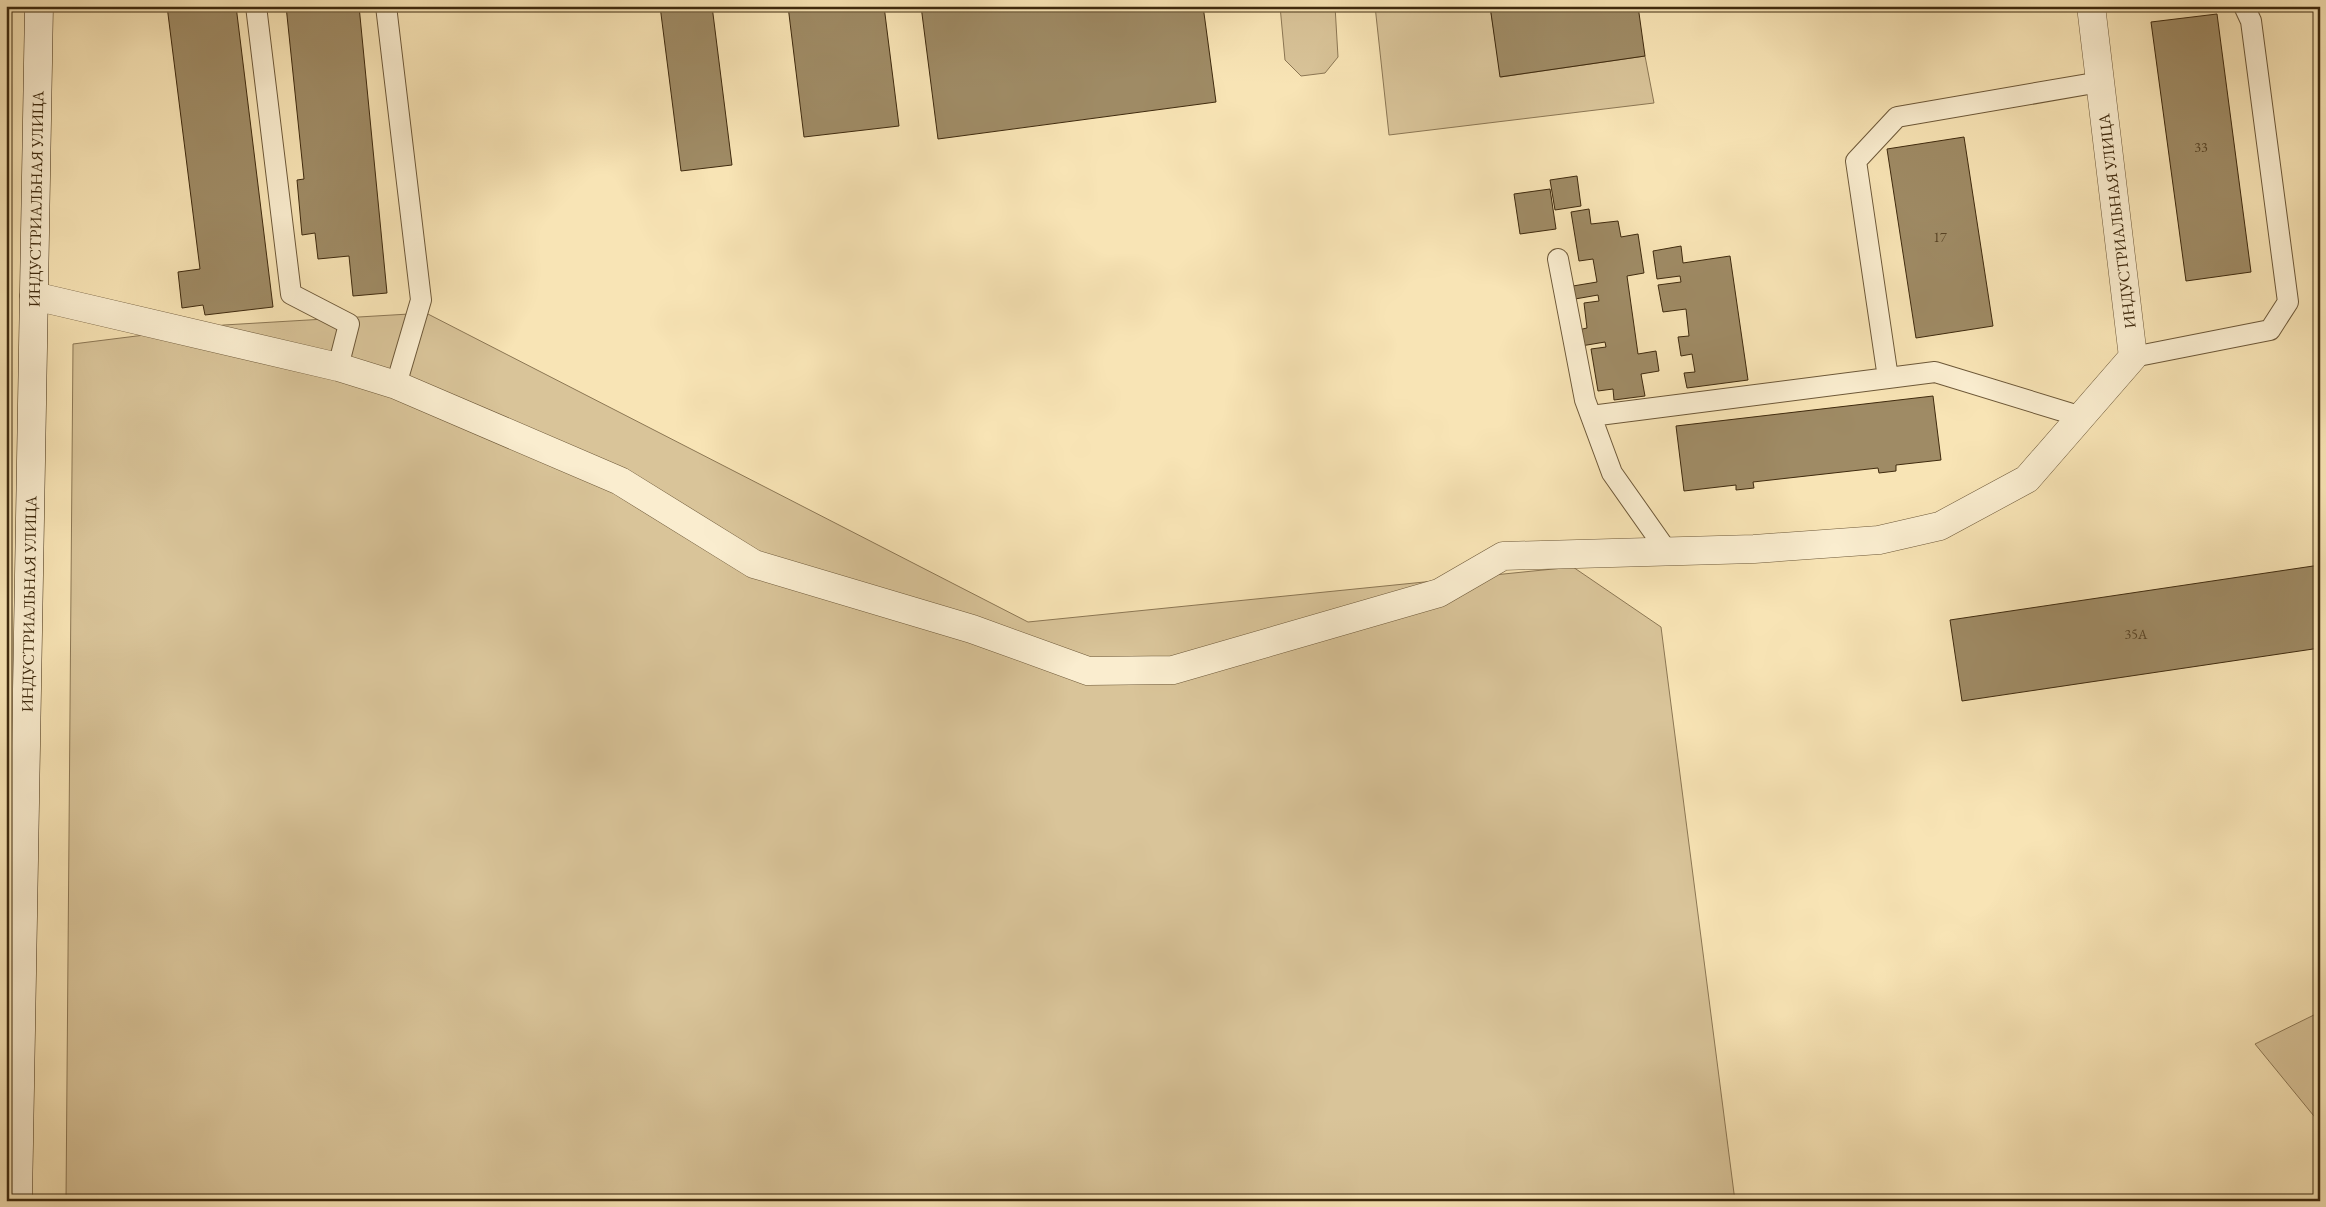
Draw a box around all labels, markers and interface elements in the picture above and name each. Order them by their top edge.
street label: ИНДУСТРИАЛЬНАЯ УЛИЦА [24,90,48,307]
street label: ИНДУСТРИАЛЬНАЯ УЛИЦА [2093,111,2141,330]
house number: 33 [2194,138,2208,156]
house number: 17 [1933,228,1947,246]
street label: ИНДУСТРИАЛЬНАЯ УЛИЦА [17,495,41,712]
house number: 35А [2124,625,2148,643]

